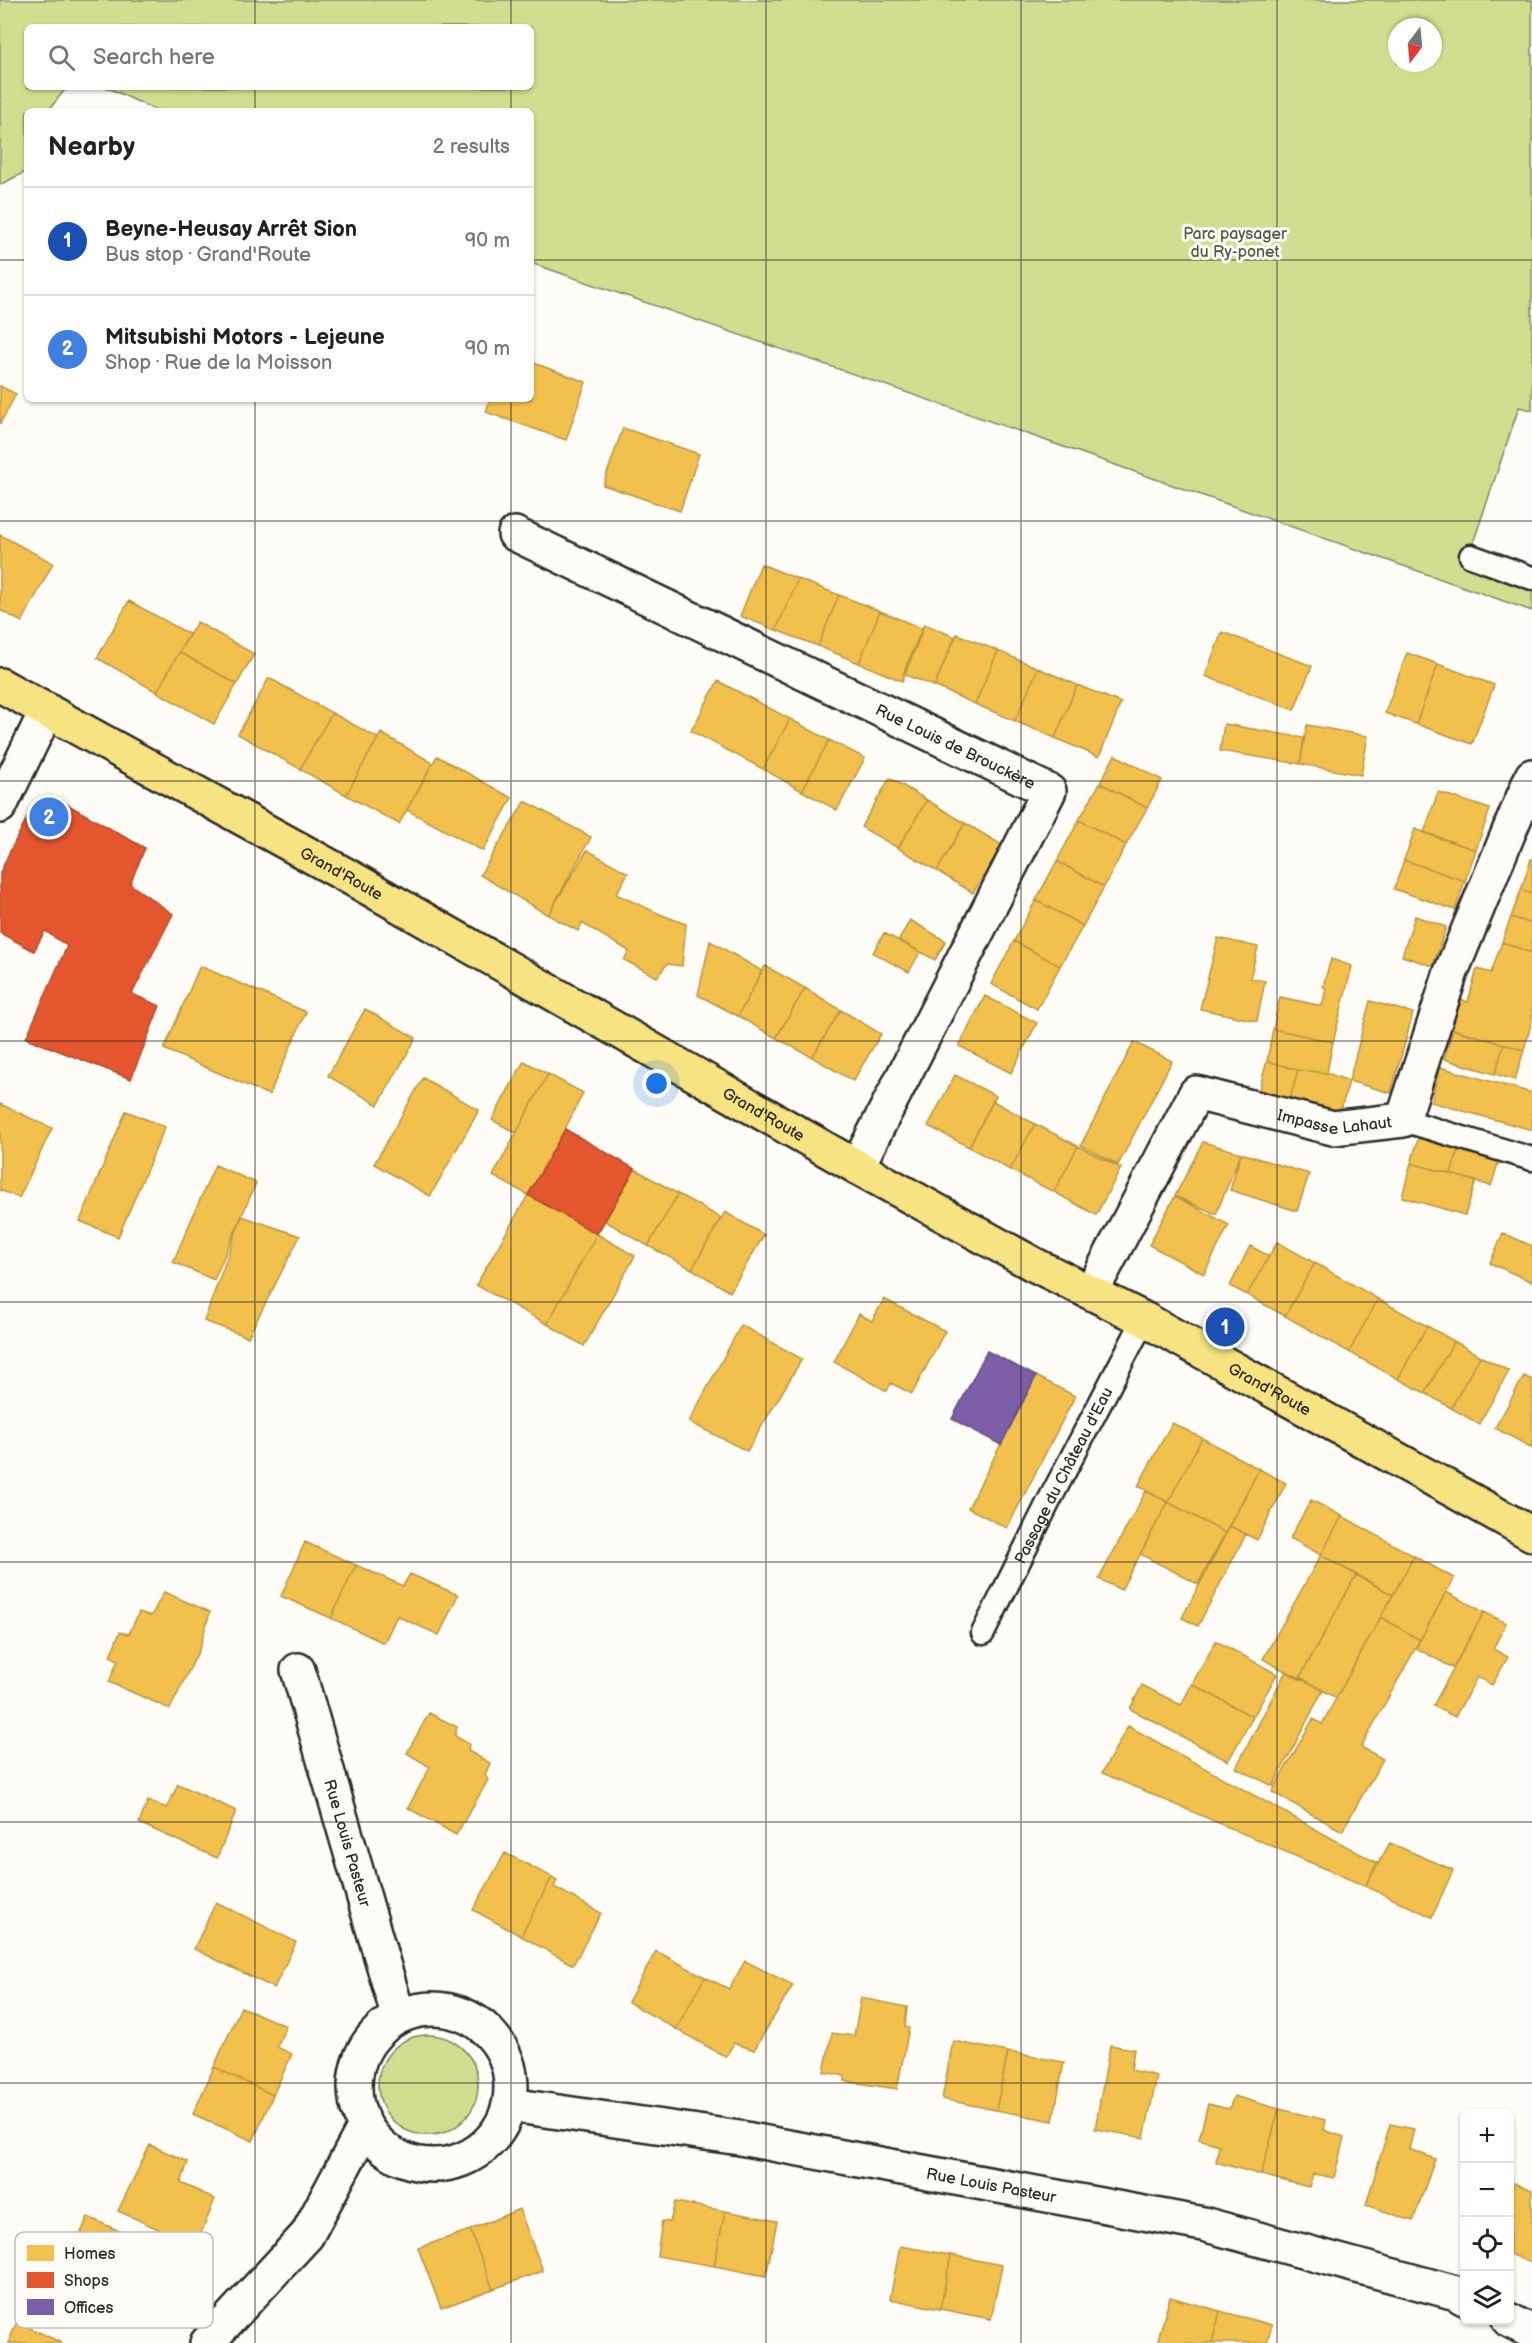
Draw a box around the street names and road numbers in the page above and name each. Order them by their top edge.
street label: Rue Louis de Brouckère [872,701,1038,794]
street label: Grand'Route [296,844,386,905]
street label: Grand'Route [719,1084,808,1146]
street label: Impasse Lahaut [1275,1106,1393,1139]
street label: Grand'Route [1224,1360,1314,1421]
street label: Passage du Château d'Eau [1011,1384,1118,1567]
street label: Rue Louis Pasteur [319,1777,374,1909]
street label: Rue Louis Pasteur [925,2165,1058,2208]

